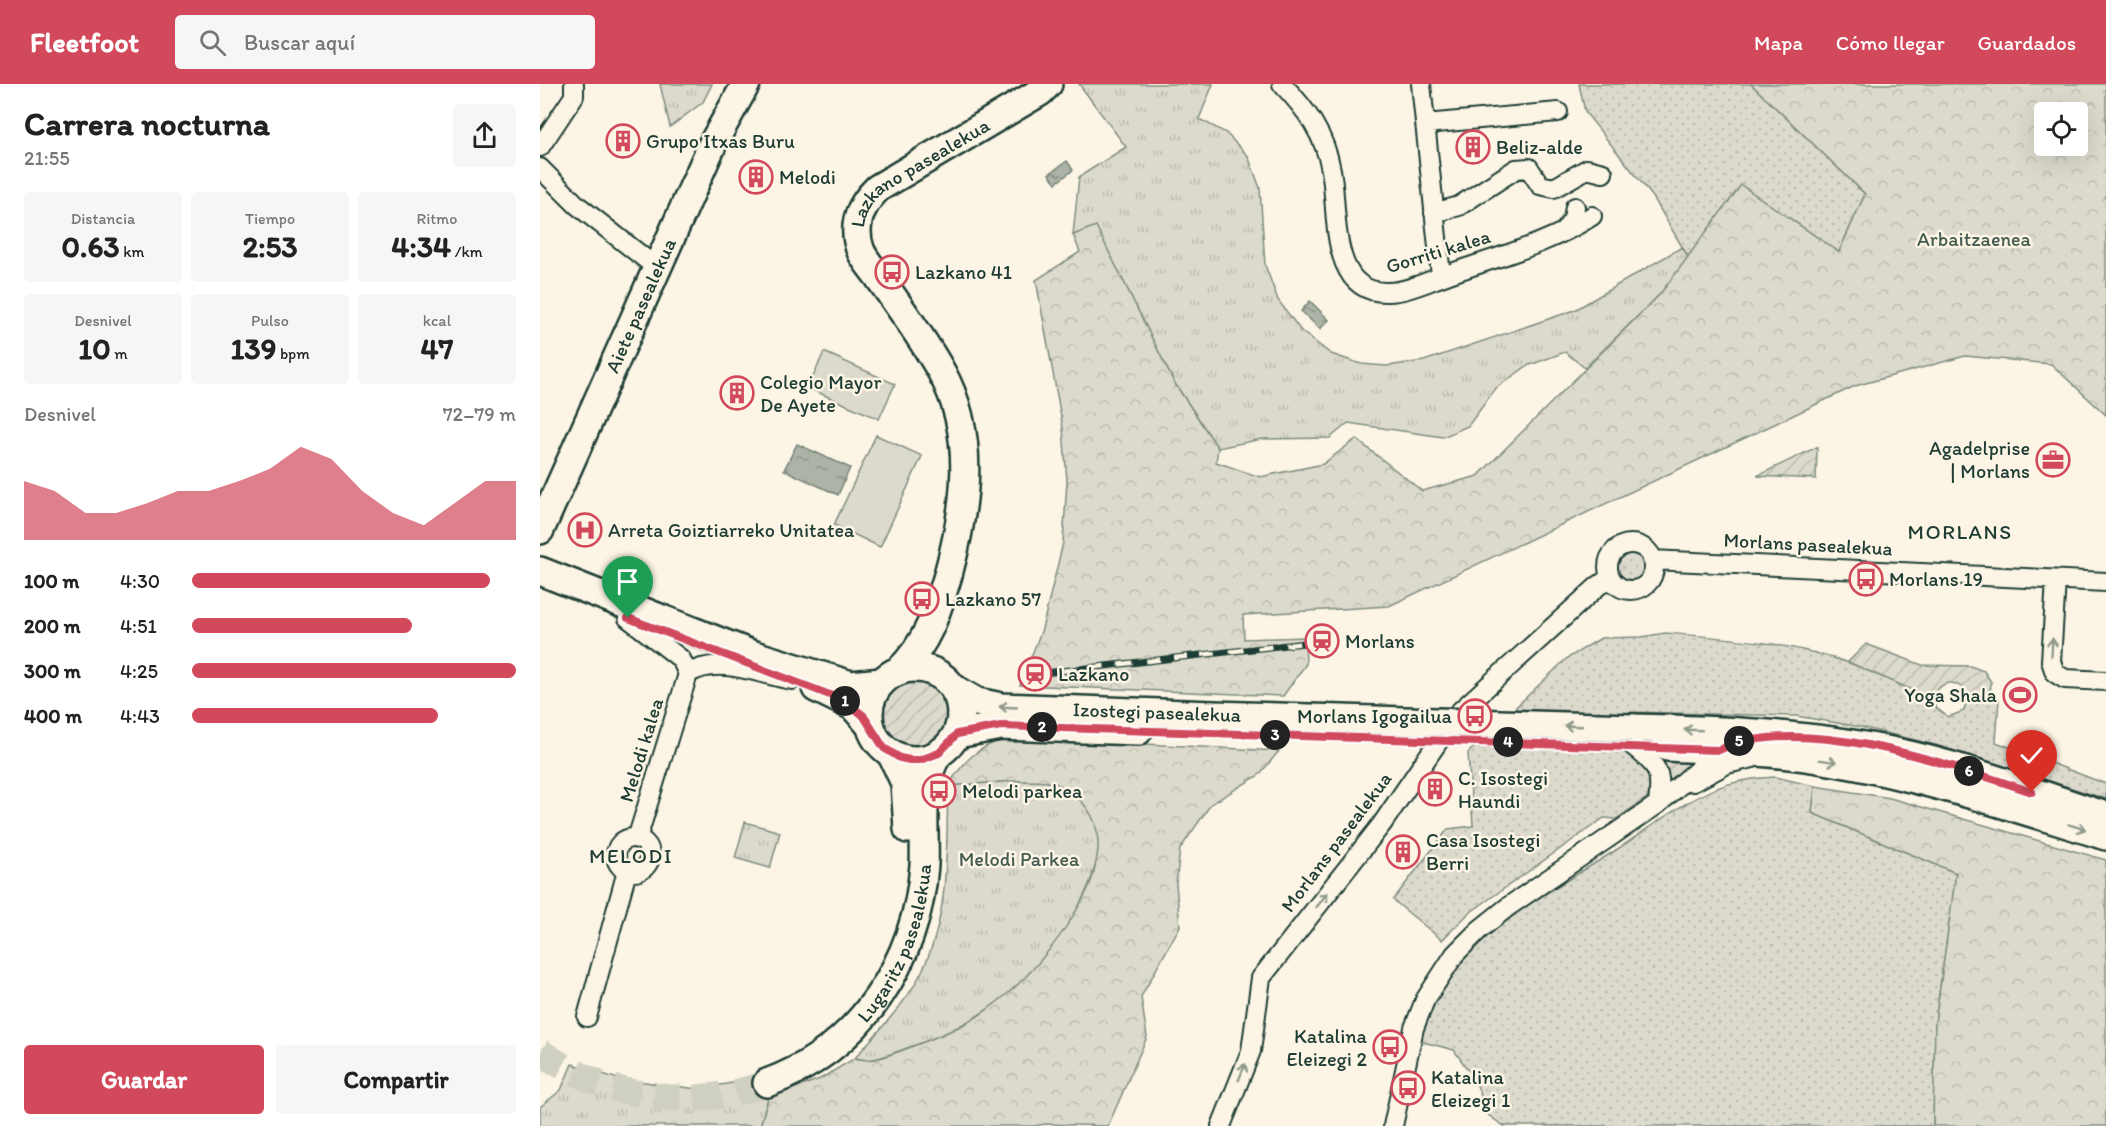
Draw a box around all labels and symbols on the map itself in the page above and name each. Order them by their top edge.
street label: Lazkano pasealekua [845,112,994,229]
building icon: Grupo Itxas Buru [605,123,641,159]
place label: Grupo Itxas Buru [646,129,795,153]
building icon: Beliz-alde [1455,129,1491,165]
place label: Beliz-alde [1496,135,1583,159]
building icon: Melodi [738,159,774,195]
place label: Melodi [779,165,836,189]
street label: Gorriti kalea [1383,224,1494,278]
park label: Arbaitzaenea [1917,227,2032,251]
street label: Aiete pasealekua [600,234,681,377]
bus stop icon: Lazkano 41 [874,254,910,290]
place label: Lazkano 41 [915,260,1012,284]
place label: Colegio Mayor De Ayete [760,370,881,417]
building icon: Colegio Mayor De Ayete [719,375,755,411]
place label: Agadelprise | Morlans [1929,436,2030,483]
office icon: Agadelprise | Morlans [2035,442,2071,478]
hospital icon: Arreta Goiztiarreko Unitatea [567,512,603,548]
place label: Arreta Goiztiarreko Unitatea [608,518,855,542]
district label: MORLANS [1908,519,2012,544]
street label: Morlans pasealekua [1723,528,1893,560]
pin [602,556,653,618]
bus stop icon: Morlans 19 [1848,561,1884,597]
place label: Morlans 19 [1889,567,1983,591]
bus stop icon: Lazkano 57 [904,581,940,617]
place label: Lazkano 57 [945,587,1041,611]
station icon: Morlans [1304,623,1340,659]
place label: Morlans [1345,629,1415,653]
one-way arrow [2047,638,2058,658]
station icon: Lazkano [1017,656,1053,692]
place label: Lazkano [1058,662,1129,686]
sports icon: Yoga Shala [2002,677,2038,713]
place label: Yoga Shala [1904,683,1998,707]
pin: 1 [830,686,860,716]
street label: Melodi kalea [614,694,668,805]
street label: Izostegi pasealekua [1072,697,1242,727]
bus stop icon: Morlans Igogailua [1457,698,1493,734]
one-way arrow [998,701,1018,712]
place label: Morlans Igogailua [1297,704,1453,728]
pin: 2 [1027,712,1057,742]
pin: 3 [1260,720,1290,750]
one-way arrow [1564,720,1584,732]
one-way arrow [1683,724,1703,735]
pin: 5 [1724,726,1754,756]
pin: 4 [1493,727,1523,757]
pin [2006,730,2057,792]
one-way arrow [1818,755,1837,766]
pin: 6 [1954,756,1984,786]
place label: C. Isostegi Haundi [1458,766,1548,813]
street label: Morlans pasealekua [1276,767,1397,917]
building icon: C. Isostegi Haundi [1417,771,1453,807]
bus stop icon: Melodi parkea [921,773,957,809]
place label: Melodi parkea [962,779,1083,803]
one-way arrow [2067,822,2086,833]
place label: Casa Isostegi Berri [1426,828,1540,875]
building icon: Casa Isostegi Berri [1385,834,1421,870]
district label: MELODI [589,843,673,868]
park label: Melodi Parkea [959,847,1080,871]
street label: Lugaritz pasealekua [852,862,936,1027]
one-way arrow [1316,892,1329,908]
place label: Katalina Eleizegi 2 [1287,1024,1368,1071]
bus stop icon: Katalina Eleizegi 2 [1372,1029,1408,1065]
one-way arrow [1237,1063,1248,1081]
place label: Katalina Eleizegi 1 [1431,1065,1510,1112]
bus stop icon: Katalina Eleizegi 1 [1390,1070,1426,1106]

